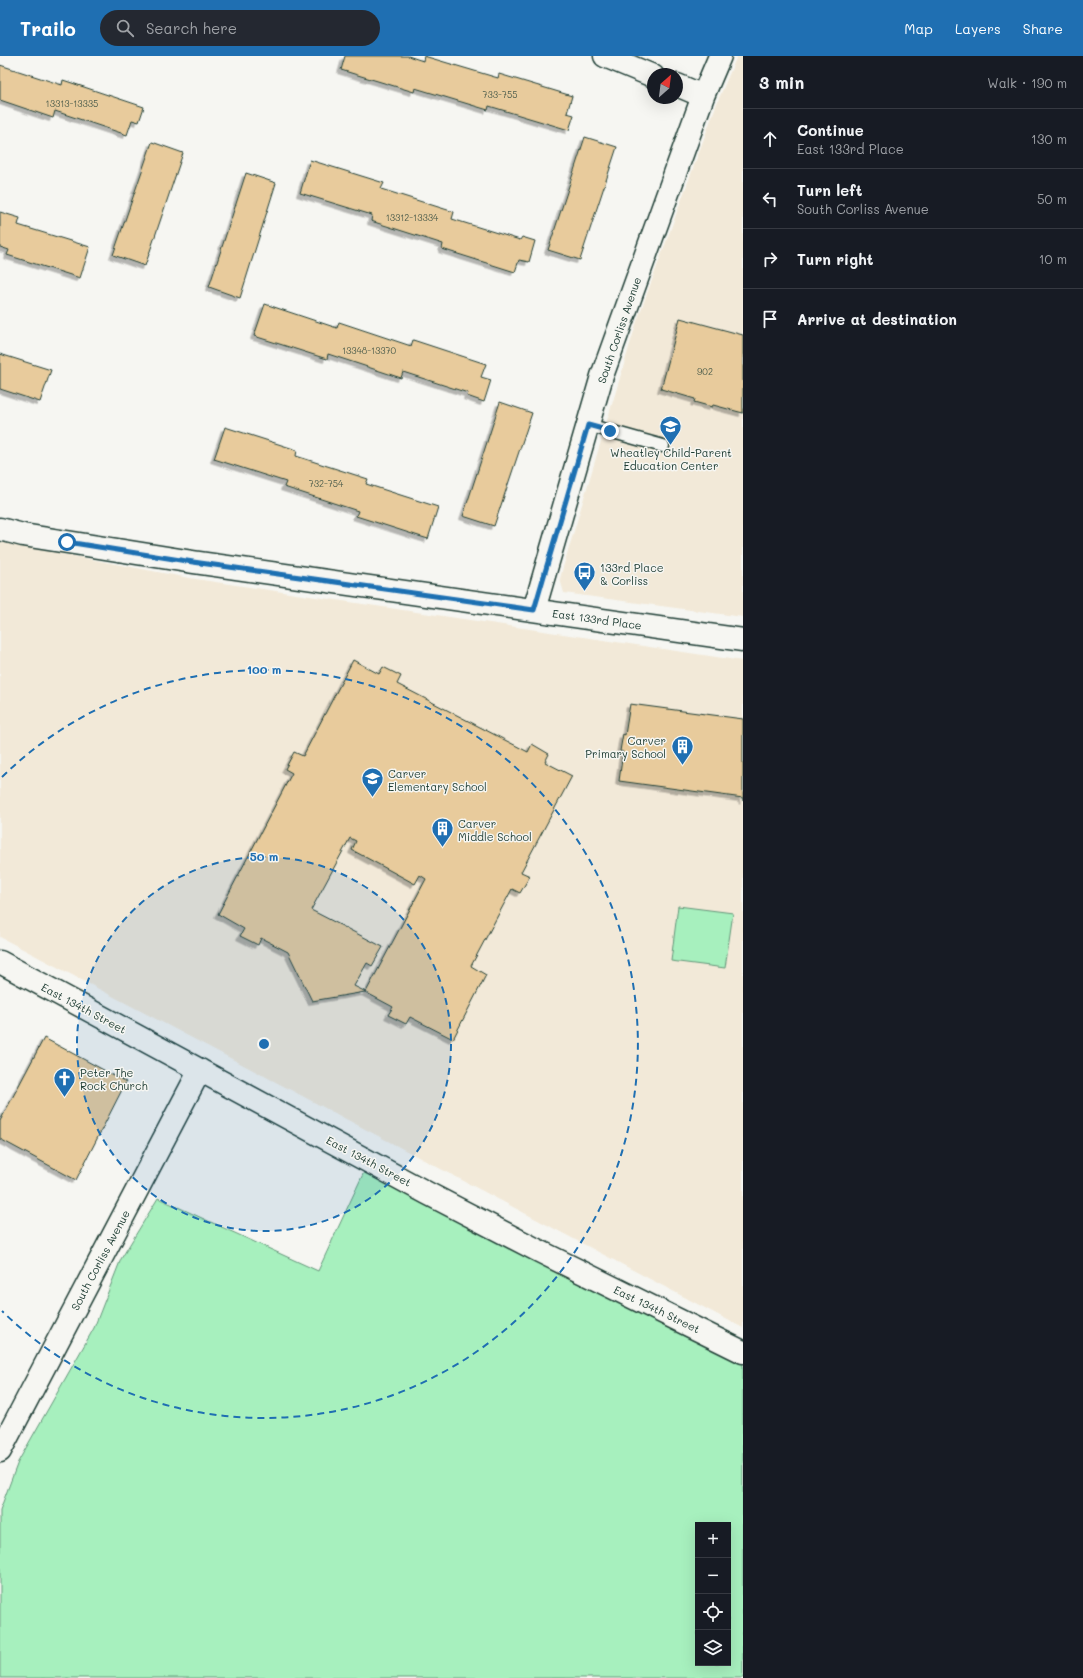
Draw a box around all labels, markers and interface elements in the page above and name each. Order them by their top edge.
search box [100,10,380,46]
text: Trailo [20,16,76,41]
icon: search [114,17,136,39]
text: Search here [146,18,237,38]
text: Map [904,19,933,38]
text: Layers [955,19,1001,38]
text: Share [1023,19,1063,38]
north arrow [647,68,683,104]
text: 3 min [759,71,804,93]
text: Walk · 190 m [987,74,1067,91]
house number: 733-755 [483,89,517,100]
house number: 13313-13335 [46,98,98,109]
text: Continue [797,120,864,140]
icon: ahead [759,128,781,150]
text: 130 m [1031,130,1067,147]
text: East 133rd Place [797,140,904,157]
text: Turn left [797,180,862,200]
icon: left [759,188,781,210]
text: 50 m [1037,190,1067,207]
text: South Corliss Avenue [797,200,929,217]
house number: 13312-13334 [386,212,439,223]
icon: right [759,248,781,270]
text: Turn right [797,249,874,269]
text: 10 m [1039,250,1067,267]
street label: South Corliss Avenue [594,275,644,385]
icon: arrive [759,308,781,330]
text: Arrive at destination [797,309,957,329]
house number: 13348-13370 [342,345,397,356]
house number: 902 [697,366,713,377]
school or university icon: Wheatley Child-Parent Education Center [658,413,684,446]
route end [601,422,619,440]
place label: Wheatley Child-Parent Education Center [610,445,732,473]
house number: 732-754 [309,478,344,489]
route start [58,533,76,551]
bus stop icon: 133rd Place & Corliss [572,560,598,593]
place label: 133rd Place & Corliss [600,560,664,588]
street label: East 133rd Place [551,605,643,633]
text: 100 m [247,661,281,677]
place label: Carver Primary School [585,733,666,761]
building icon: Carver Primary School [669,733,695,766]
school or university icon: Carver Elementary School [359,766,385,799]
place label: Carver Elementary School [388,766,487,794]
building icon: Carver Middle School [430,816,456,849]
place label: Carver Middle School [458,816,532,844]
text: 50 m [250,848,278,864]
street label: East 134th Street [39,979,129,1037]
centre of rings [257,1037,271,1051]
church icon: Peter The Rock Church [52,1065,78,1098]
place label: Peter The Rock Church [80,1065,148,1093]
street label: East 134th Street [324,1132,414,1190]
street label: South Corliss Avenue [67,1207,133,1313]
street label: East 134th Street [611,1282,703,1336]
map controls [695,1522,731,1666]
button: + [695,1522,731,1558]
button: − [695,1558,731,1594]
button: locate [695,1594,731,1630]
button: layers [695,1630,731,1666]

